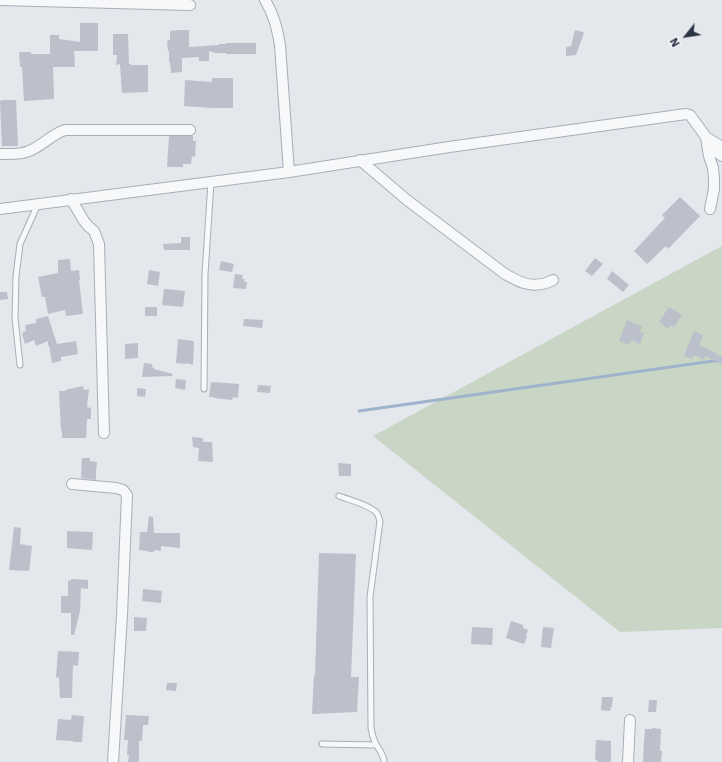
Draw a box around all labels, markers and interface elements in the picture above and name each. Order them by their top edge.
north arrow [666,16,706,56]
text: N [668,35,683,49]

